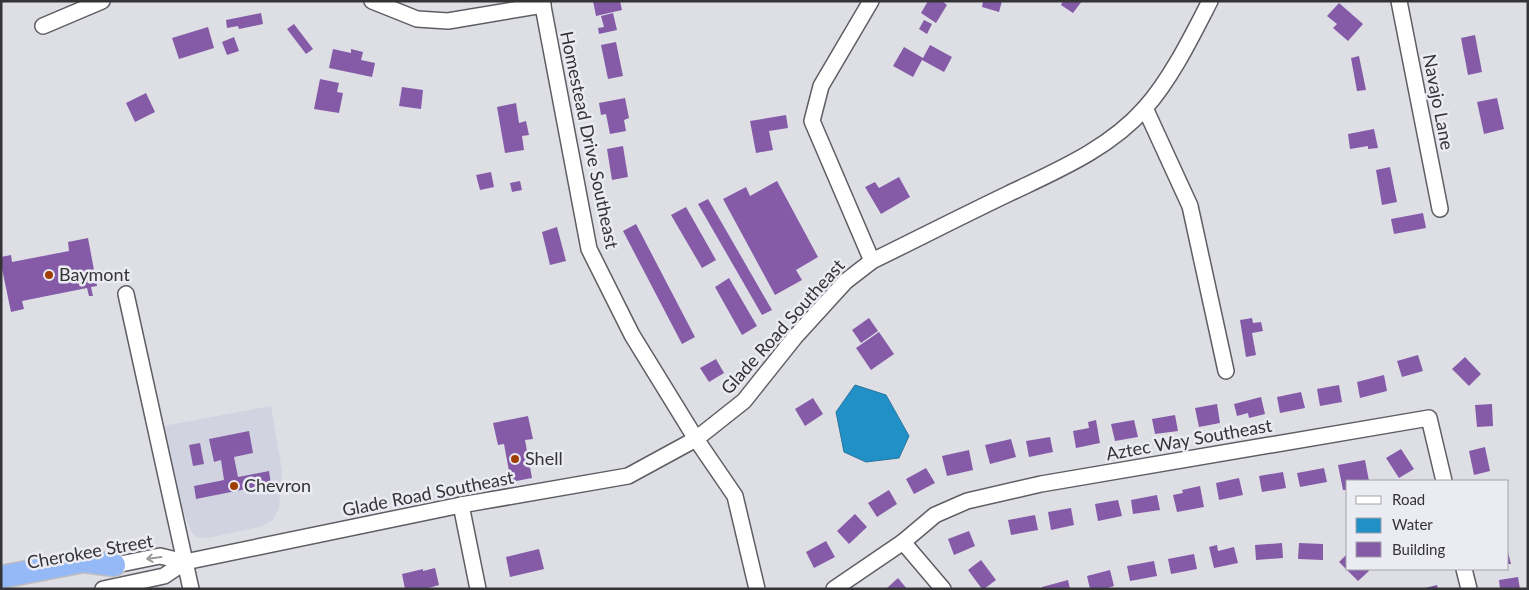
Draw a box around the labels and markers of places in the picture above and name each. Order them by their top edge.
place label: Baymont [59,263,130,285]
marker: Baymont [43,269,55,281]
place label: Shell [525,447,563,469]
marker: Shell [509,453,521,465]
place label: Chevron [244,474,311,496]
marker: Chevron [228,480,240,492]

